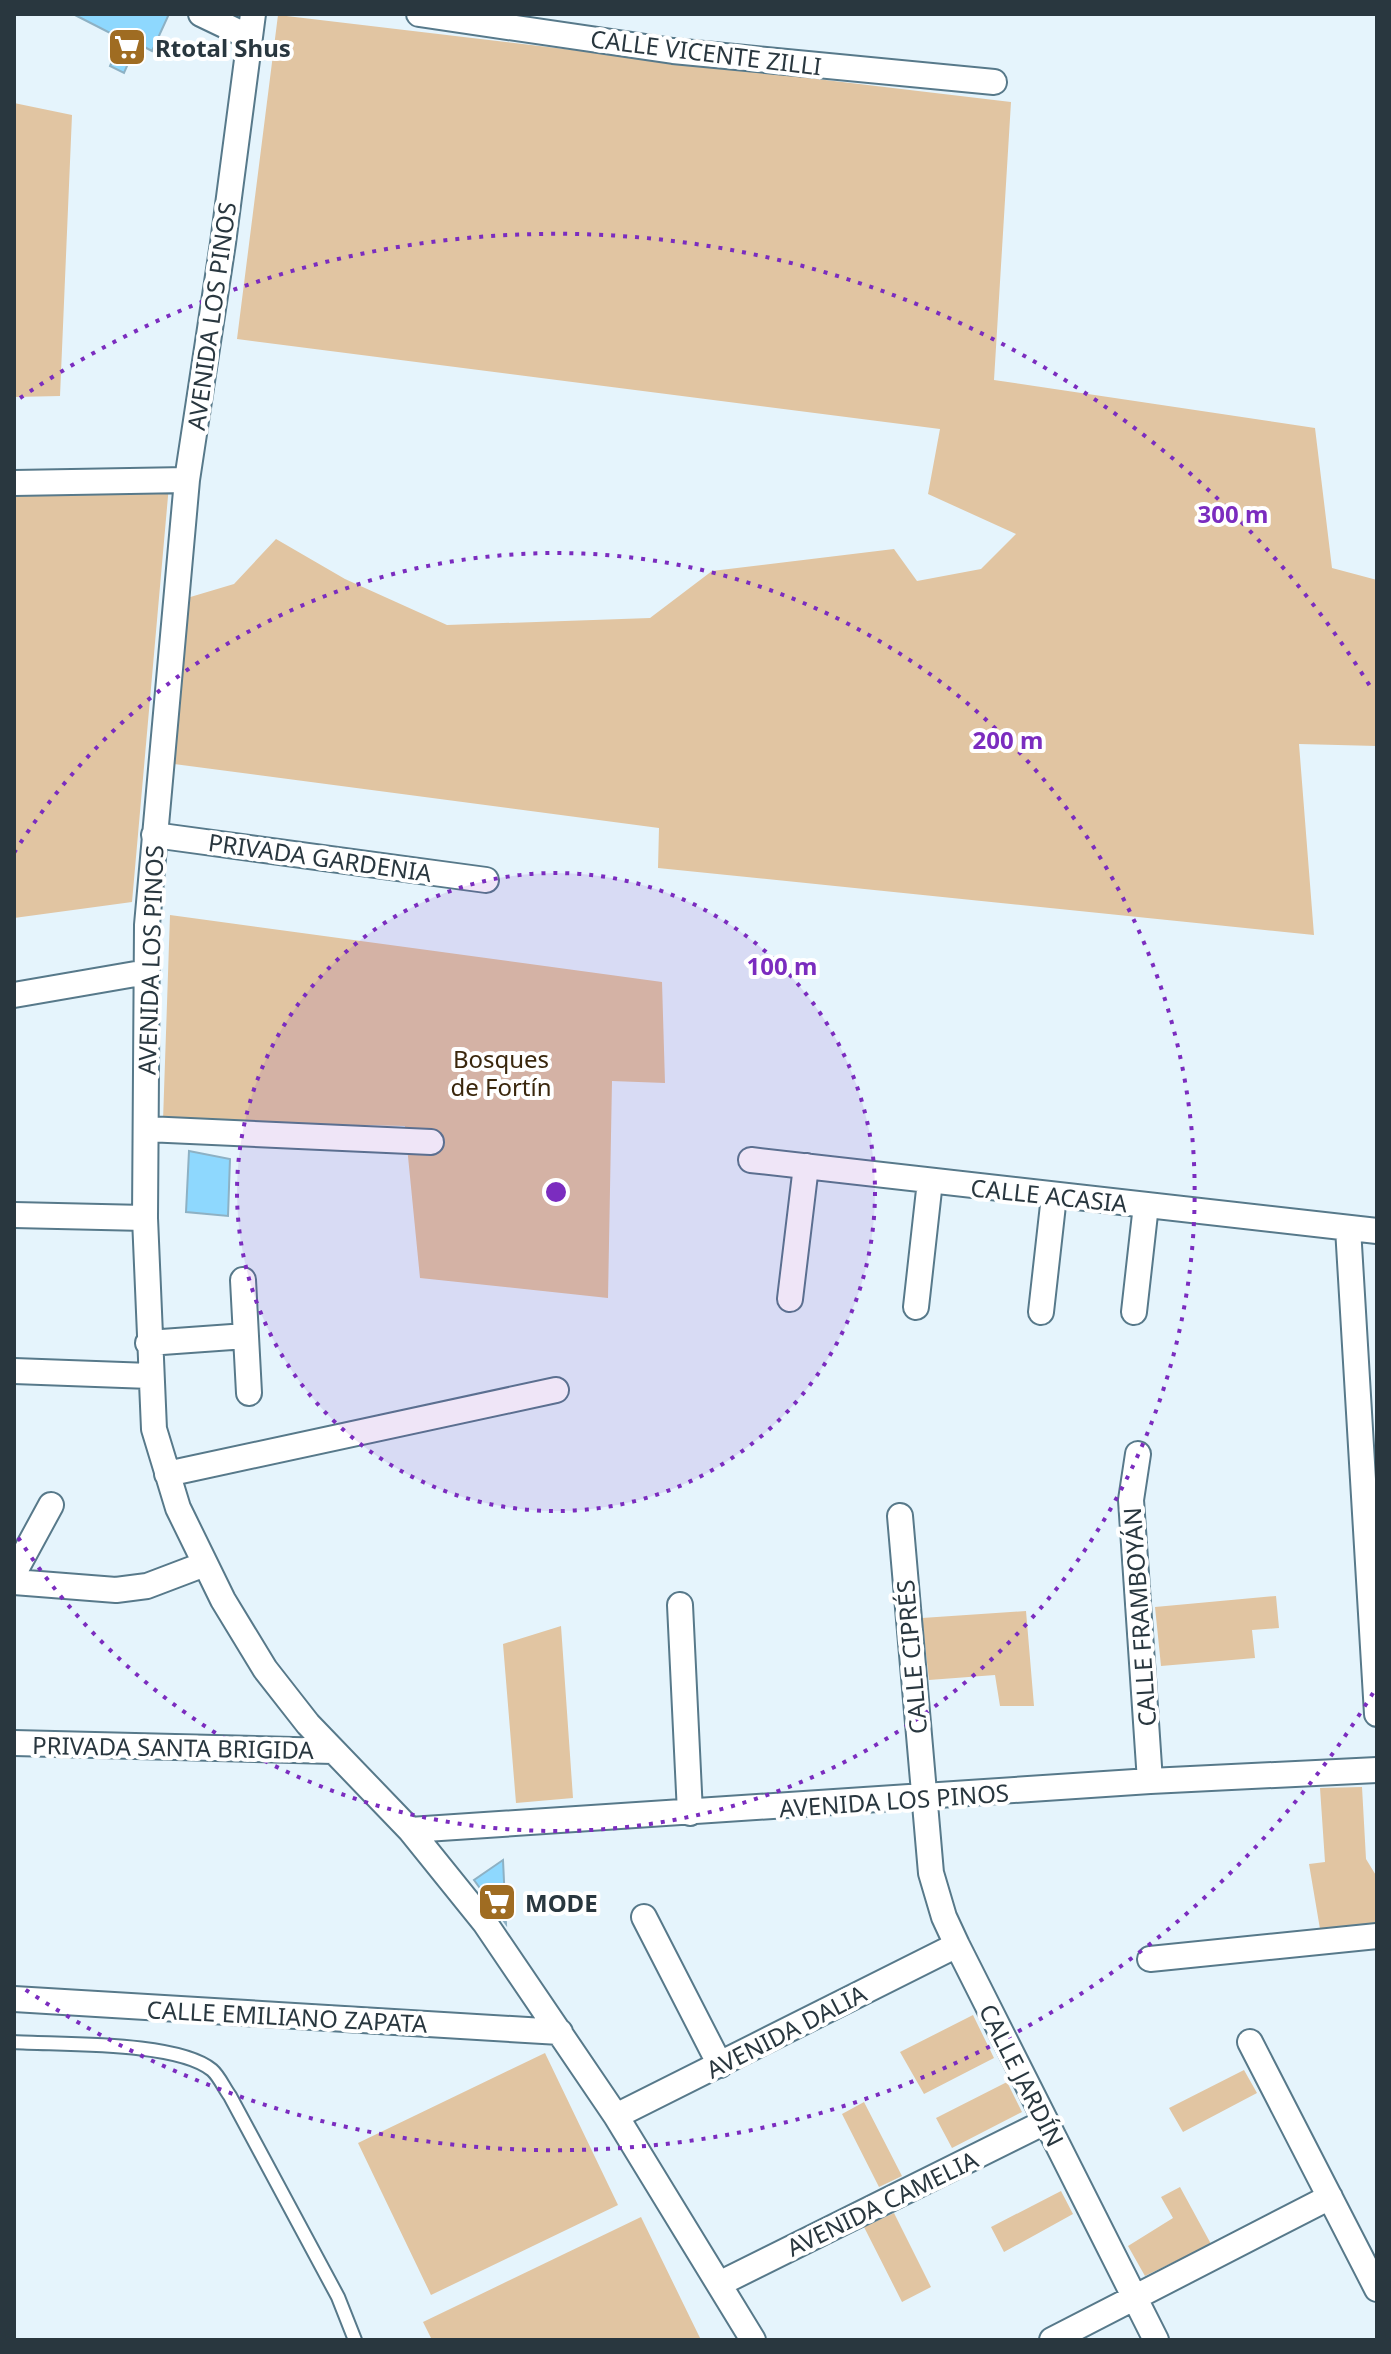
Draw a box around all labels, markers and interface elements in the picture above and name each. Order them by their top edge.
street label: CALLE VICENTE ZILLI [589,21,823,83]
supermarket icon: Rtotal Shus [106,26,148,68]
place label: Rtotal Shus [155,31,291,64]
street label: AVENIDA LOS PINOS [179,200,243,432]
text: 300 m [1198,497,1268,530]
text: 200 m [973,723,1043,756]
street label: PRIVADA GARDENIA [206,825,434,889]
street label: AVENIDA LOS PINOS [129,844,171,1076]
text: 100 m [747,949,817,982]
park label: Bosques de Fortín [450,1042,552,1103]
street label: CALLE ACASIA [969,1170,1130,1220]
centre of rings [542,1178,570,1206]
street label: CALLE FRAMBOYÁN [1115,1506,1163,1728]
street label: CALLE CIPRÉS [888,1579,934,1735]
street label: PRIVADA SANTA BRIGIDA [32,1728,315,1766]
street label: AVENIDA LOS PINOS [778,1776,1010,1824]
supermarket icon: MODE [476,1881,518,1923]
place label: MODE [525,1886,598,1919]
street label: AVENIDA DALIA [700,1976,872,2086]
street label: CALLE EMILIANO ZAPATA [146,1992,429,2040]
street label: CALLE JARDÍN [972,1998,1072,2152]
street label: AVENIDA CAMELIA [781,2142,984,2264]

